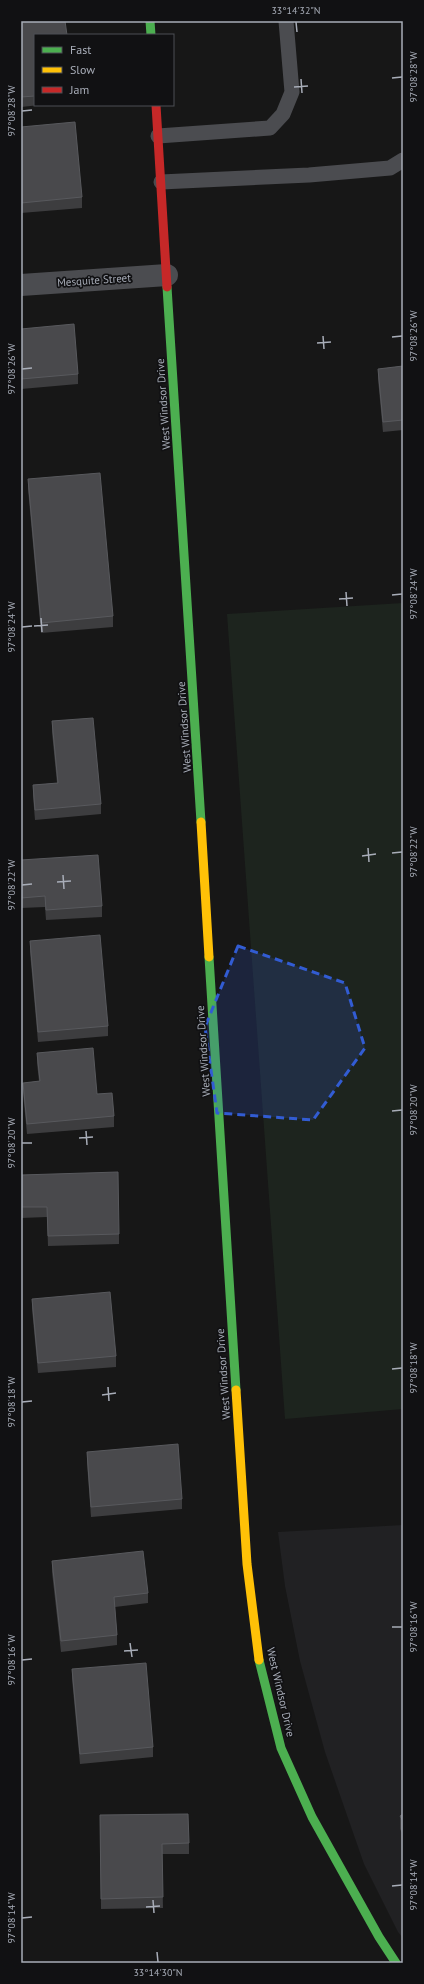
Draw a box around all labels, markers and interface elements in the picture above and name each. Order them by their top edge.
text: 33°14'32"N [271,4,321,17]
legend [34,34,174,106]
text: Fast [70,42,91,57]
text: 97°08'28"W [407,51,420,103]
text: Slow [70,62,95,77]
text: Jam [69,82,89,97]
text: 97°08'28"W [5,85,18,137]
street label: Mesquite Street [57,270,132,290]
text: 97°08'26"W [407,310,420,362]
text: 97°08'26"W [5,343,18,395]
street label: West Windsor Drive [153,358,173,450]
text: 97°08'24"W [407,568,420,620]
text: 97°08'24"W [5,601,18,653]
street label: West Windsor Drive [174,681,194,773]
text: 97°08'22"W [407,826,420,878]
text: 97°08'22"W [5,859,18,911]
street label: West Windsor Drive [193,1005,213,1097]
text: 97°08'20"W [407,1084,420,1136]
text: 97°08'20"W [5,1117,18,1169]
street label: West Windsor Drive [213,1328,233,1420]
text: 97°08'18"W [407,1342,420,1394]
text: 97°08'18"W [5,1376,18,1428]
text: 97°08'16"W [407,1601,420,1653]
text: 97°08'16"W [5,1634,18,1686]
street label: West Windsor Drive [264,1646,298,1738]
text: 97°08'14"W [407,1859,420,1911]
text: 97°08'14"W [5,1892,18,1944]
text: 33°14'30"N [133,1966,183,1979]

